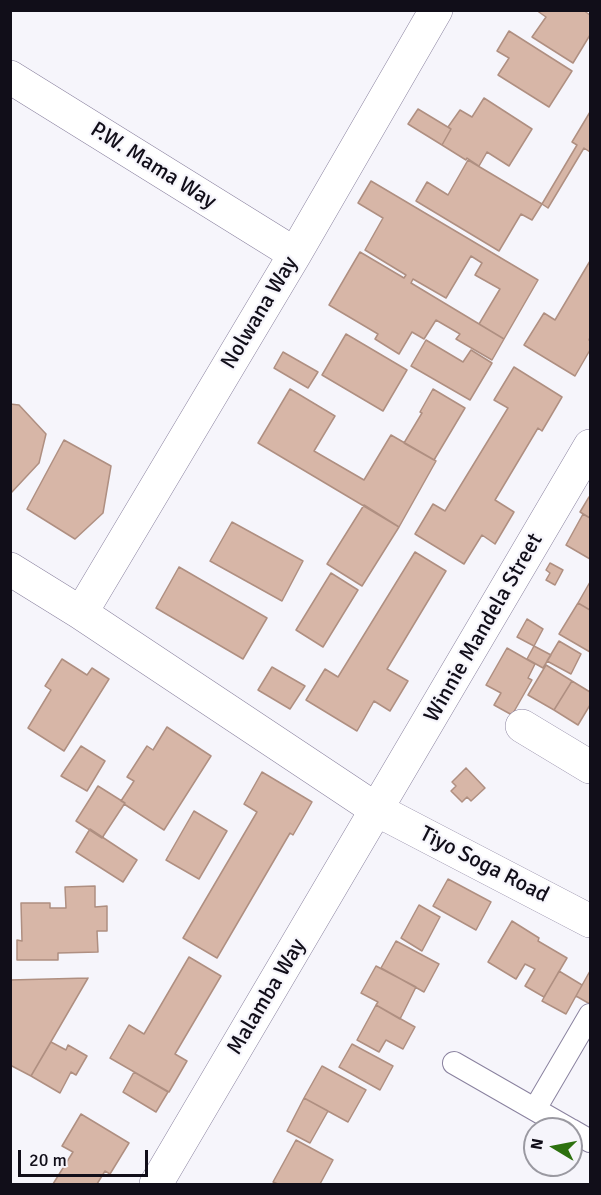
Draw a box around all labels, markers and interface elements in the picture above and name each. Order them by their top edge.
street label: P.W. Mama Way [85,117,221,215]
street label: Nolwana Way [216,252,304,374]
street label: Winnie Mandela Street [419,529,549,727]
street label: Tiyo Soga Road [415,821,553,909]
street label: Malamba Way [222,934,312,1060]
north arrow [523,1117,583,1177]
text: N [526,1137,548,1151]
scale bar [21,1138,152,1176]
text: 20 m [29,1149,67,1171]

